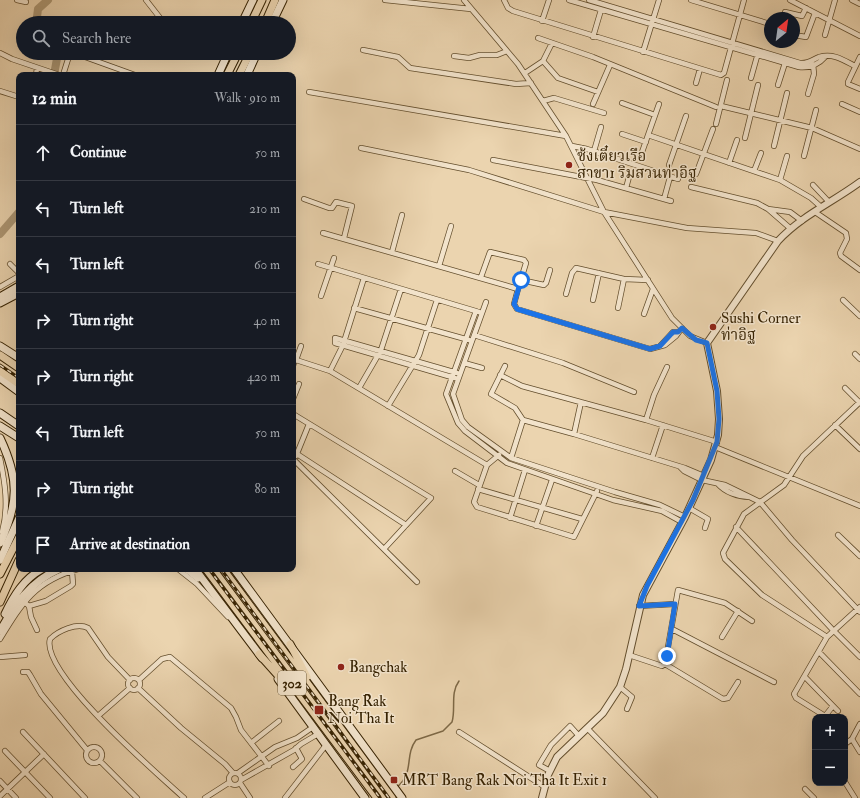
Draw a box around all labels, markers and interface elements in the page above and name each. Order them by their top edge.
north arrow [764,12,800,48]
search box [16,16,296,60]
icon: search [30,27,52,49]
text: Search here [62,29,131,48]
text: 12 min [32,88,77,109]
text: Walk · 910 m [214,90,280,106]
icon: ahead [32,142,54,164]
text: Continue [70,143,126,162]
text: 50 m [255,145,280,161]
place label: ซ้งเตี๋ยวเรือ สาขา1 ริมสวนท่าอิฐ [577,145,697,183]
marker: ซ้งเตี๋ยวเรือ สาขา1 ริมสวนท่าอิฐ [564,160,574,170]
icon: left [32,198,54,220]
text: Turn left [70,199,124,218]
text: 210 m [249,201,280,217]
icon: left [32,254,54,276]
text: Turn left [70,255,124,274]
text: 60 m [254,257,280,273]
route start [512,271,530,289]
place label: Sushi Corner ท่าอิฐ [721,309,801,345]
icon: right [32,310,54,332]
text: Turn right [70,311,133,330]
text: 40 m [254,313,280,329]
marker: Sushi Corner ท่าอิฐ [708,322,718,332]
icon: right [32,366,54,388]
text: Turn right [70,367,133,386]
text: 420 m [247,369,280,385]
icon: left [32,422,54,444]
text: Turn left [70,423,124,442]
text: 50 m [255,425,280,441]
icon: right [32,478,54,500]
text: Turn right [70,479,133,498]
text: 80 m [254,481,280,497]
icon: arrive [32,534,54,556]
text: Arrive at destination [70,535,190,554]
route end [658,647,676,665]
place label: Bangchak [349,658,407,677]
marker: Bangchak [336,662,346,672]
road number: 302 [278,671,306,695]
place label: Bang Rak Noi Tha It [328,692,395,728]
marker: Bang Rak Noi Tha It [313,704,325,716]
map controls [812,714,848,786]
button: + [812,714,848,750]
button: − [812,750,848,786]
place label: MRT Bang Rak Noi Tha It Exit 1 [402,771,607,790]
marker: MRT Bang Rak Noi Tha It Exit 1 [389,775,399,785]

